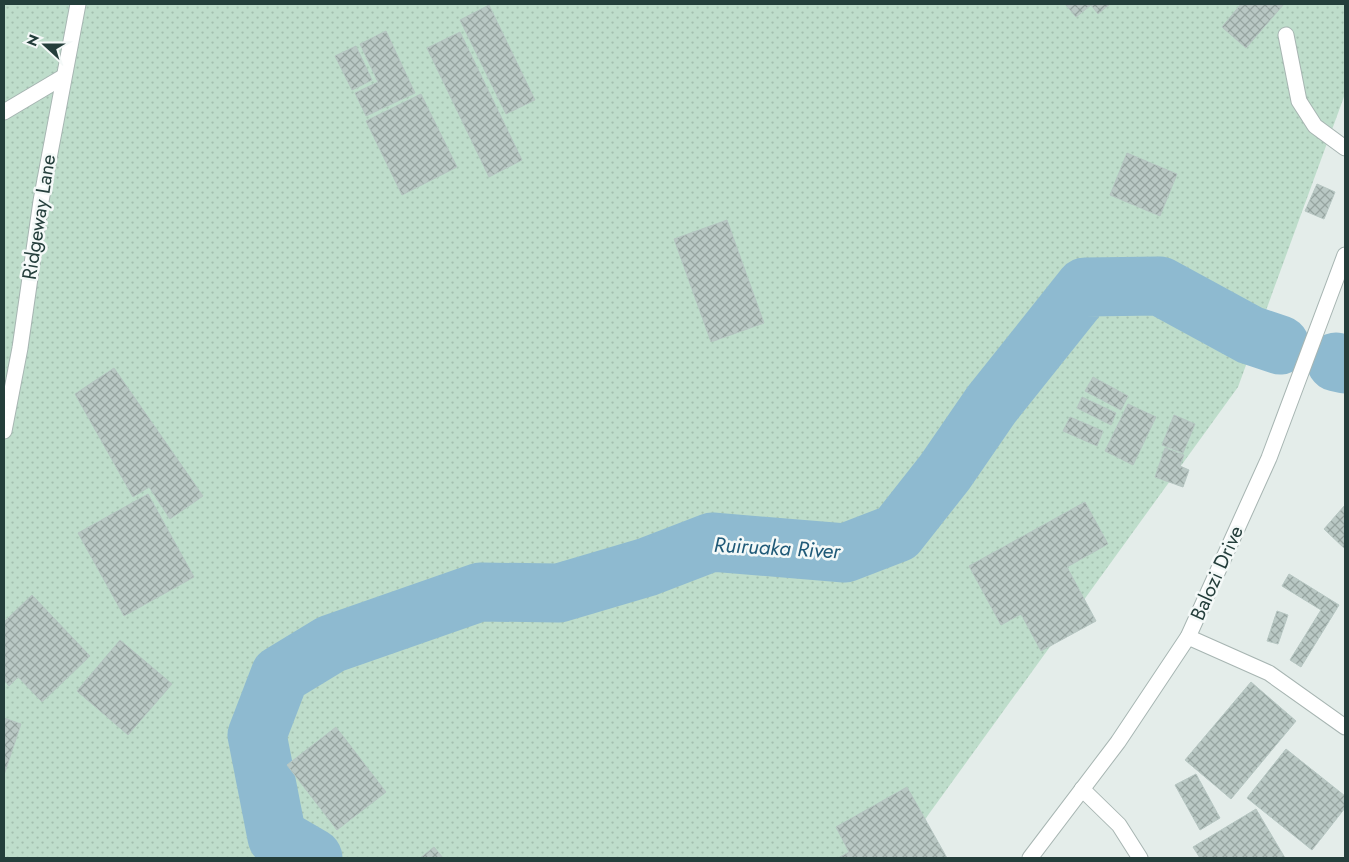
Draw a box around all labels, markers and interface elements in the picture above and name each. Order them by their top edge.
north arrow [20,20,70,70]
text: N [22,32,44,49]
street label: Ridgeway Lane [15,152,63,282]
street label: Balozi Drive [1183,521,1251,625]
water label: Ruiruaka River [713,530,842,566]

